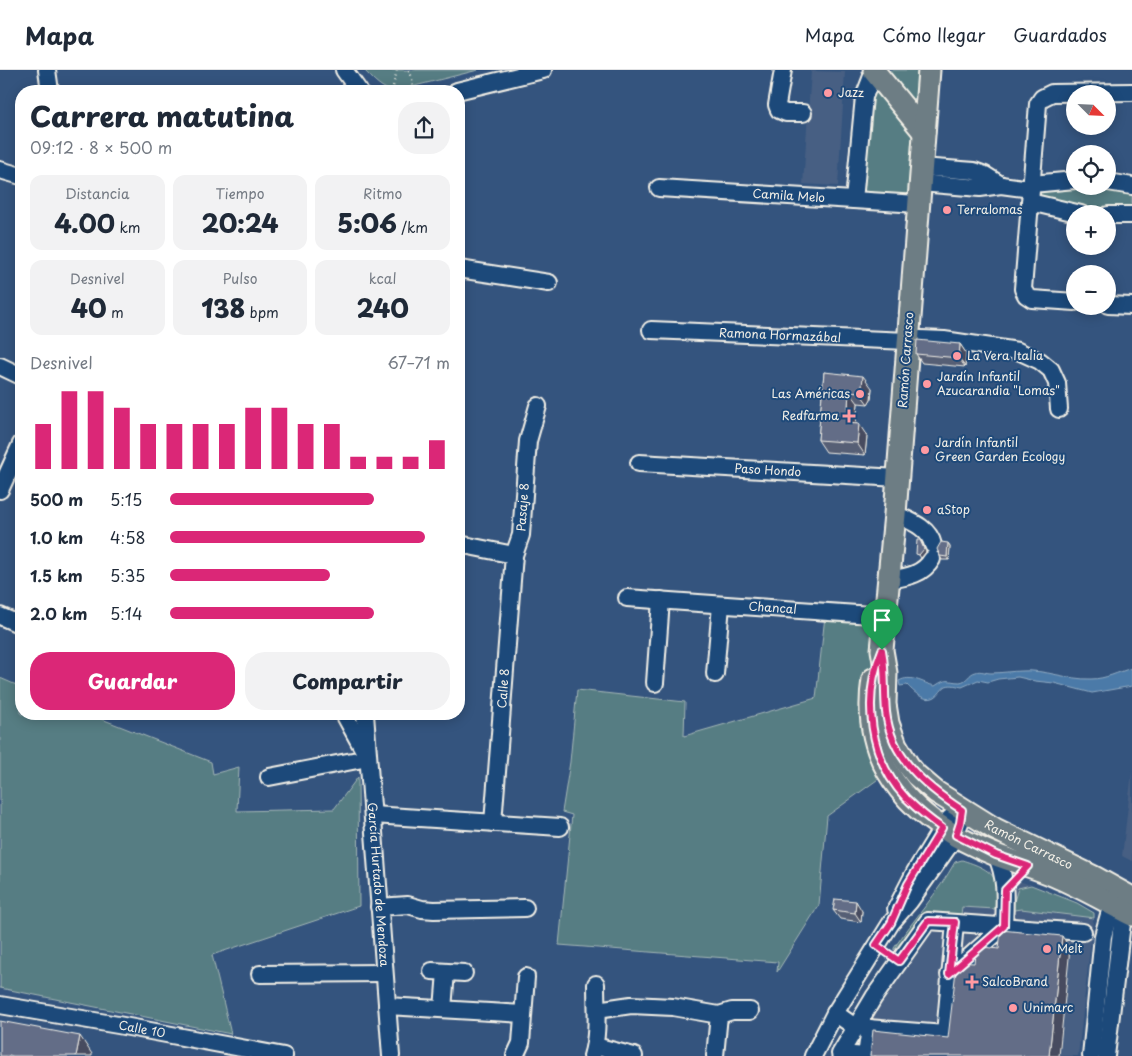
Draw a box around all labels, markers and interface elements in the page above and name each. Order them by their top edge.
text: Mapa [25,17,94,53]
text: Mapa [805,21,854,48]
text: Cómo llegar [882,21,985,48]
text: Guardados [1013,21,1107,48]
place label: Jazz [838,83,864,101]
north arrow [1066,85,1116,135]
map controls [1066,85,1116,315]
marker: Jazz [822,87,834,99]
text: Carrera matutina [30,94,294,137]
button: share [398,102,450,154]
text: 09:12 · 8 × 500 m [30,135,172,159]
button: locate [1066,145,1116,195]
text: Distancia [65,183,130,204]
text: Tiempo [215,183,265,204]
text: Ritmo [363,183,402,204]
street label: Camila Melo [752,184,826,206]
place label: Terralomas [957,200,1023,218]
text: 4.00 [54,204,115,242]
text: 20:24 [201,204,279,242]
text: 5:06 [337,204,397,242]
marker: Terralomas [941,204,953,216]
button: + [1066,205,1116,255]
text: km [115,217,141,238]
text: /km [397,217,428,238]
button: − [1066,265,1116,315]
text: Desnivel [70,268,125,289]
text: Pulso [222,268,257,289]
text: kcal [369,268,397,289]
text: 40 [71,289,107,327]
text: 138 [201,289,245,327]
text: 240 [356,289,409,327]
text: m [107,302,124,323]
text: bpm [245,302,279,323]
street label: Ramón Carrasco [893,311,917,409]
street label: Ramona Hormazábal [718,323,841,346]
place label: La Vera Italia [967,346,1044,364]
text: Desnivel [30,350,92,374]
text: 67–71 m [388,350,450,374]
marker: La Vera Italia [951,350,963,362]
place label: Jardín Infantil Azucarandia "Lomas" [937,367,1060,399]
marker: Jardín Infantil Azucarandia "Lomas" [921,378,933,390]
place label: Las Américas [771,384,850,402]
marker: Las Américas [854,388,866,400]
place label: Redfarma [782,406,839,424]
marker: Redfarma [843,410,855,422]
place label: Jardín Infantil Green Garden Ecology [935,433,1065,465]
marker: Jardín Infantil Green Garden Ecology [919,444,931,456]
street label: Paso Hondo [734,459,802,480]
street label: Pasaje 8 [511,482,533,532]
text: 500 m [30,487,83,511]
text: 5:15 [110,487,142,511]
place label: aStop [937,500,970,518]
marker: aStop [921,504,933,516]
text: 1.0 km [30,525,83,549]
text: 4:58 [110,525,145,549]
text: 1.5 km [30,563,83,587]
text: 5:35 [110,563,145,587]
street label: Chancal [748,596,797,618]
pin [861,599,903,650]
text: 2.0 km [30,601,87,625]
text: 5:14 [110,601,143,625]
icon: arrive [868,606,896,634]
button: Guardar [30,652,235,710]
button: Compartir [245,652,450,710]
street label: Calle 8 [492,668,513,709]
street label: García Hurtado de Mendoza [364,802,394,968]
street label: Ramón Carrasco [981,815,1076,874]
place label: Melt [1057,939,1083,957]
marker: Melt [1041,943,1053,955]
place label: SalcoBrand [982,972,1049,990]
marker: SalcoBrand [966,976,978,988]
place label: Unimarc [1023,998,1073,1016]
marker: Unimarc [1007,1002,1019,1014]
street label: Calle 10 [117,1015,167,1042]

